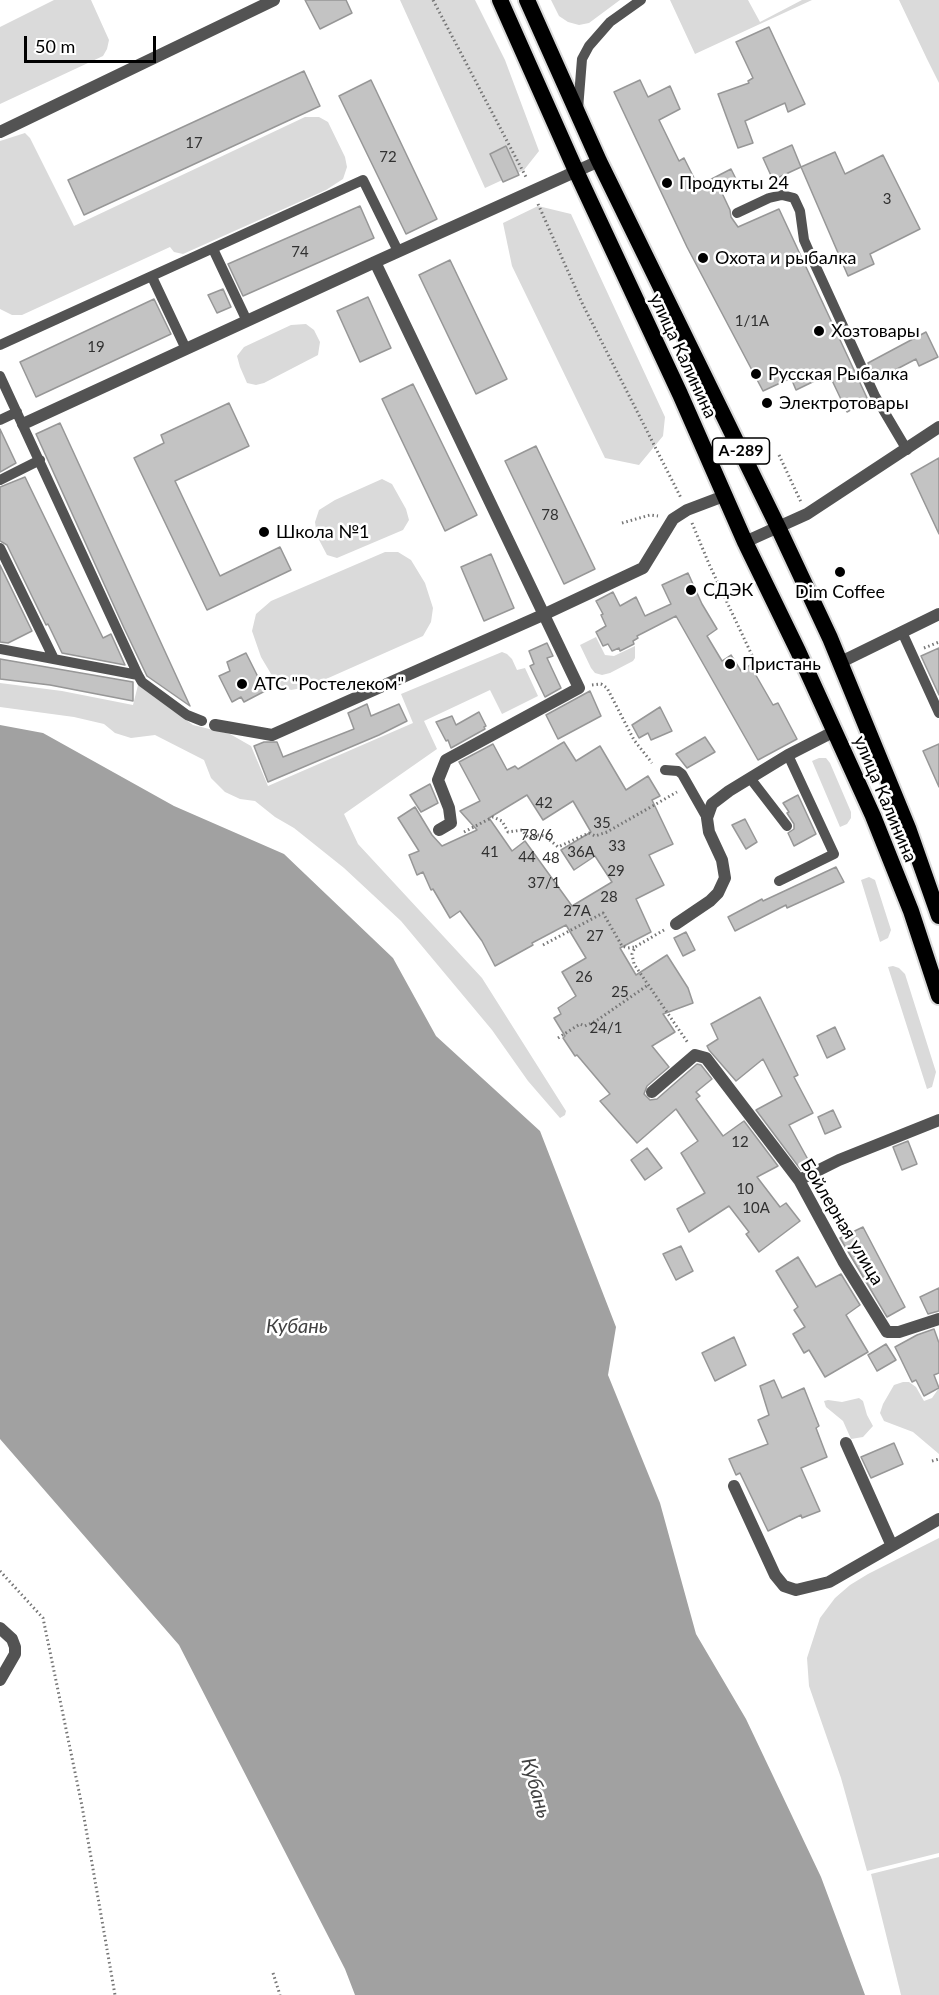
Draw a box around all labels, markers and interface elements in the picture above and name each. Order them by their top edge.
scale bar [27,24,159,62]
text: 50 m [35,35,75,57]
house number: 17 [185,134,203,152]
house number: 72 [379,148,397,166]
place label: Продукты 24 [679,172,789,194]
marker: Продукты 24 [660,176,674,190]
house number: 3 [883,190,891,208]
house number: 74 [291,243,309,261]
place label: Охота и рыбалка [715,247,856,269]
marker: Охота и рыбалка [696,251,710,265]
street label: улица Калинина [645,290,721,422]
house number: 1/1А [735,312,769,330]
place label: Хозтовары [831,320,920,342]
marker: Хозтовары [812,324,826,338]
house number: 19 [87,338,105,356]
place label: Русская Рыбалка [768,363,908,385]
marker: Русская Рыбалка [749,367,763,381]
place label: Электротовары [779,392,909,414]
marker: Электротовары [760,396,774,410]
road number: А-289 [712,438,770,464]
house number: 78 [541,506,559,524]
place label: Школа №1 [276,521,369,543]
marker: Школа №1 [257,525,271,539]
marker: Dim Coffee [833,565,847,579]
place label: СДЭК [703,579,753,601]
place label: Dim Coffee [795,581,885,603]
marker: СДЭК [684,583,698,597]
place label: Пристань [742,653,821,675]
marker: Пристань [723,657,737,671]
place label: АТС "Ростелеком" [254,673,404,695]
marker: АТС "Ростелеком" [235,677,249,691]
street label: улица Калинина [849,733,921,865]
house number: 42 [535,794,553,812]
house number: 35 [593,814,611,832]
house number: 78/6 [521,826,553,844]
house number: 33 [608,837,626,855]
house number: 41 [481,843,499,861]
house number: 36А [567,843,595,861]
house number: 44 [518,848,536,866]
house number: 48 [542,849,560,867]
house number: 29 [607,862,625,880]
house number: 37/1 [528,874,560,892]
house number: 28 [600,888,618,906]
house number: 27А [563,902,591,920]
house number: 27 [586,927,604,945]
house number: 26 [575,968,593,986]
house number: 25 [611,983,629,1001]
house number: 24/1 [590,1019,622,1037]
house number: 12 [731,1133,749,1151]
street label: Бойлерная улица [796,1155,888,1289]
house number: 10 [736,1180,754,1198]
house number: 10А [742,1199,770,1217]
water label: Кубань [266,1315,328,1339]
water label: Кубань [516,1755,556,1821]

